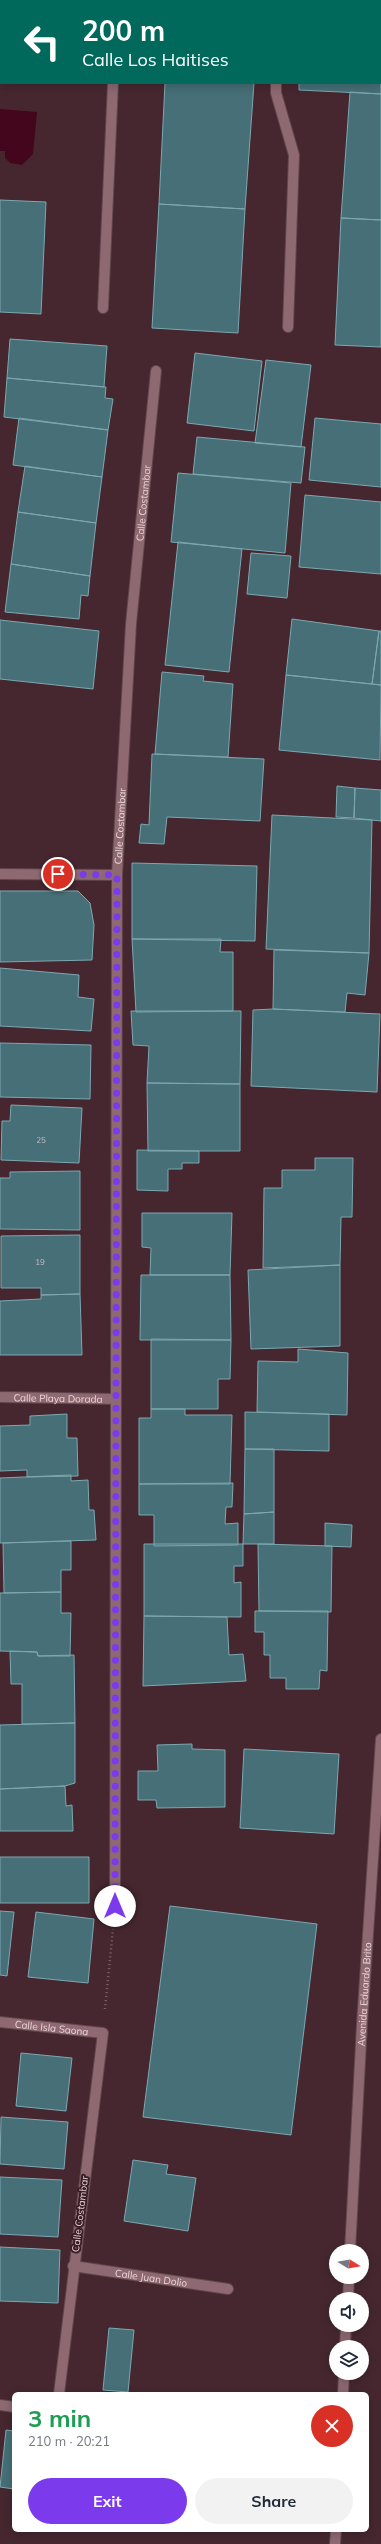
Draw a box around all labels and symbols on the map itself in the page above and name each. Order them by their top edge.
street label: Calle Costambar [133,464,153,542]
street label: Calle Costambar [111,787,128,865]
pin [41,857,75,891]
house number: 25 [36,1135,46,1145]
house number: 19 [35,1257,45,1267]
street label: Calle Playa Dorada [13,1391,103,1405]
position arrow [94,1885,136,1927]
street label: Avenida Eduardo Brito [354,1942,374,2047]
street label: Calle Isla Saona [14,2017,89,2038]
street label: Calle Costambar [69,2175,91,2253]
north arrow [329,2244,369,2284]
street label: Calle Juan Dolio [114,2266,188,2289]

